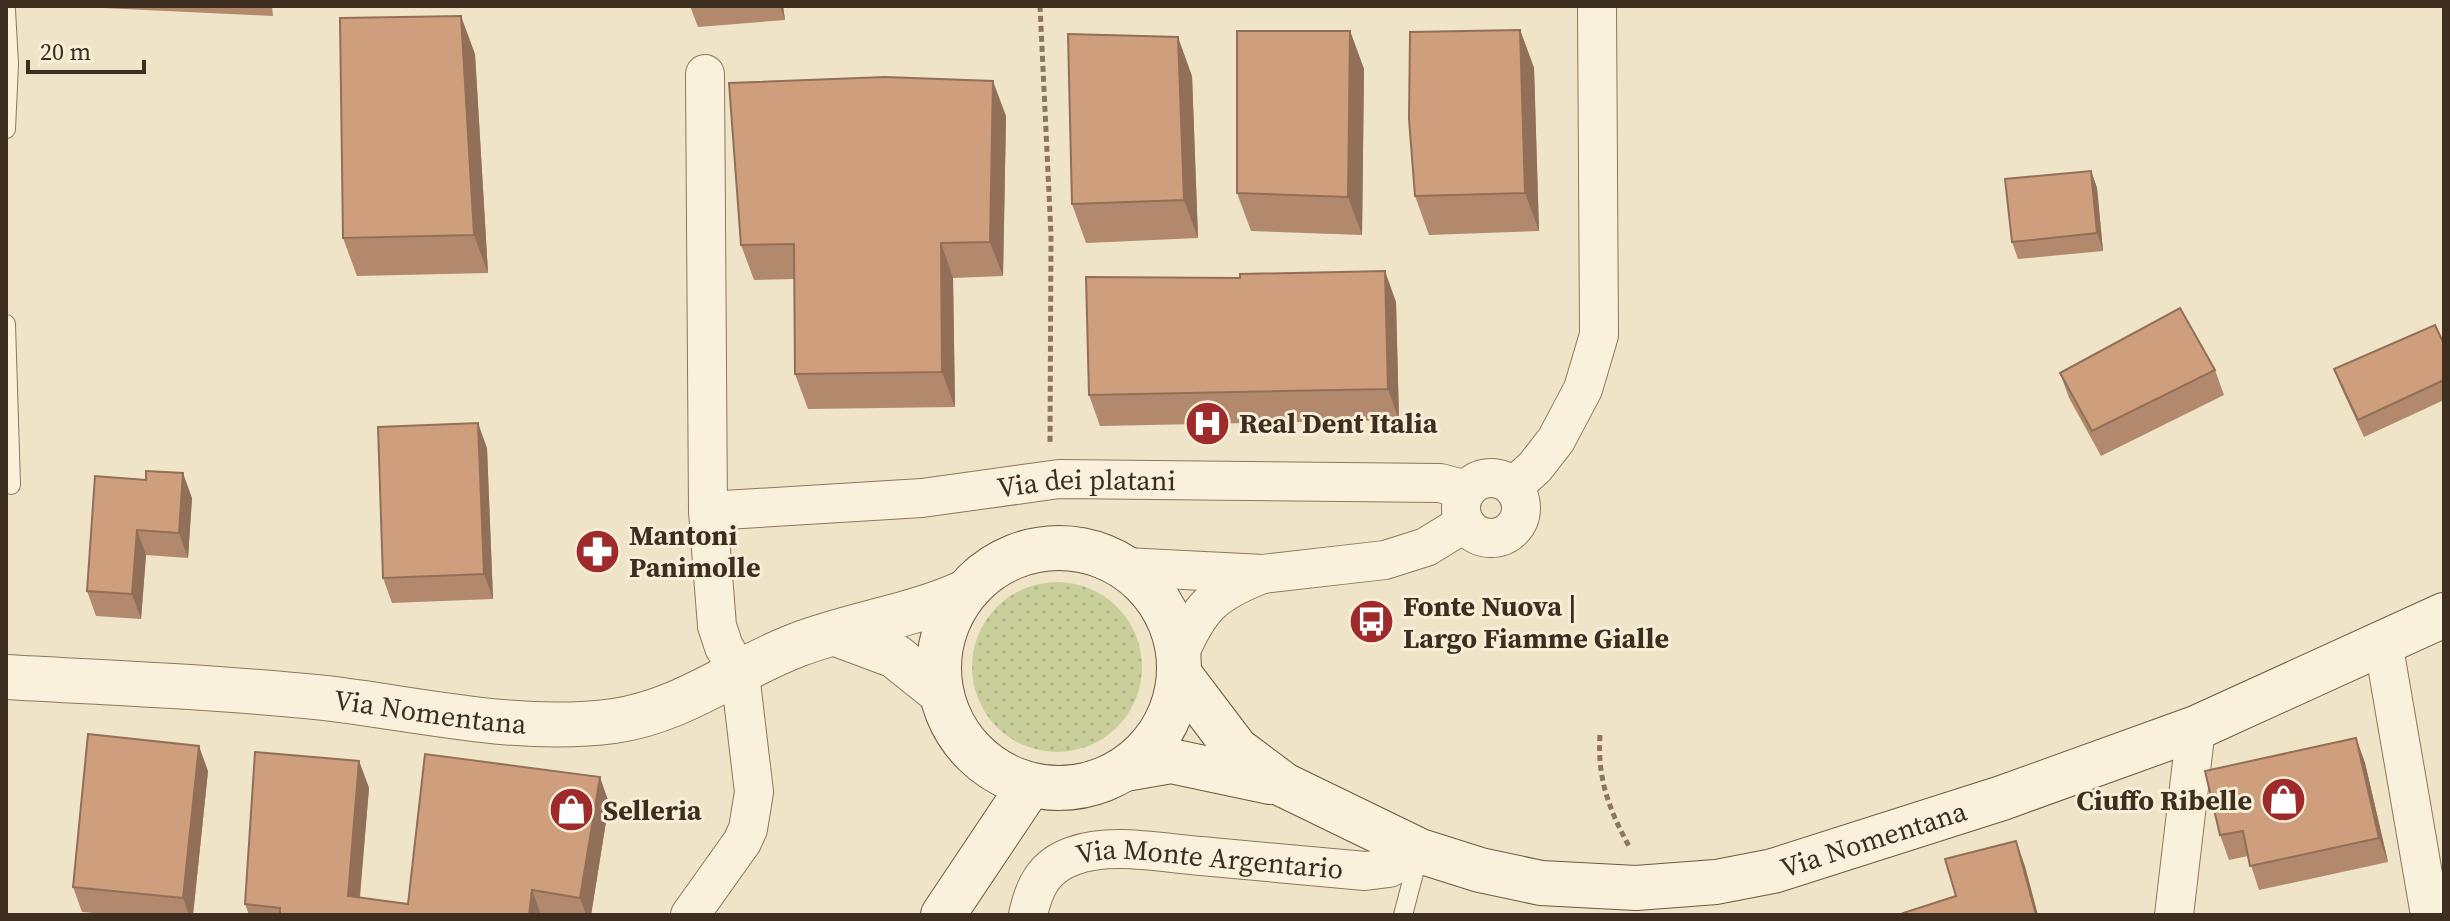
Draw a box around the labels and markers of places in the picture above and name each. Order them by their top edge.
hospital icon: Real Dent Italia [1184,399,1232,447]
place label: Real Dent Italia [1239,404,1438,442]
place label: Mantoni Panimolle [629,516,760,586]
pharmacy icon: Mantoni Panimolle [574,527,622,575]
place label: Fonte Nuova | Largo Fiamme Gialle [1403,587,1669,657]
bus stop icon: Fonte Nuova | Largo Fiamme Gialle [1348,598,1396,646]
shop icon: Ciuffo Ribelle [2259,776,2307,824]
place label: Ciuffo Ribelle [2076,781,2252,819]
shop icon: Selleria [548,786,596,834]
place label: Selleria [603,791,702,829]

